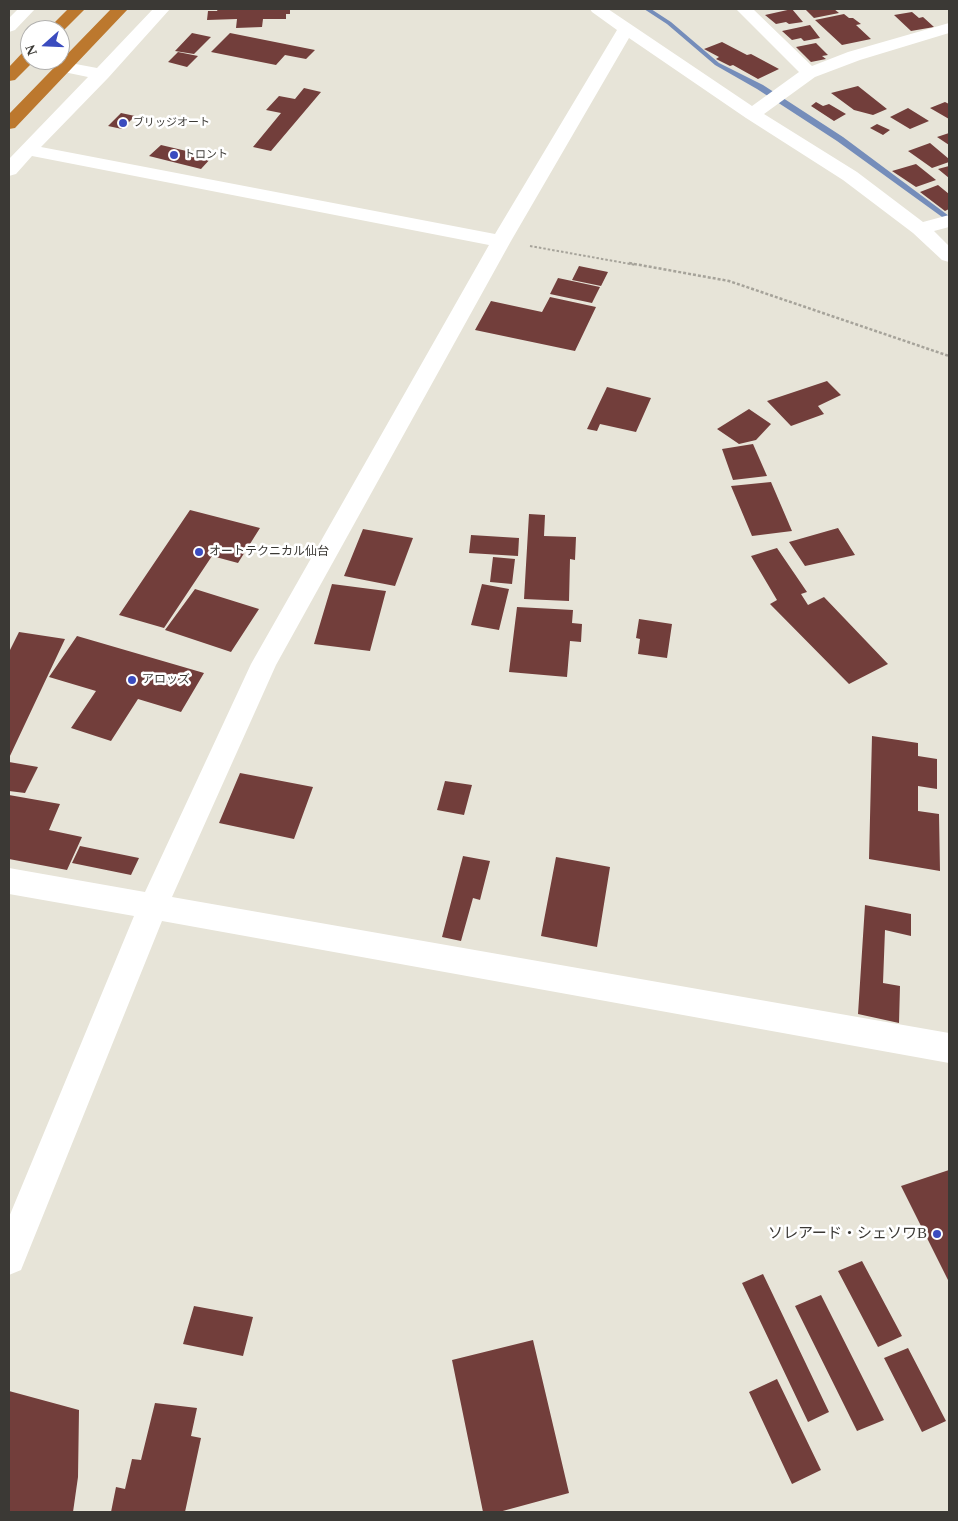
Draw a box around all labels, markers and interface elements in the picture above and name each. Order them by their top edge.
north arrow [20,20,70,70]
text: N [23,43,40,57]
place label: ブリッジオート [133,116,210,130]
marker: ブリッジオート [117,117,129,129]
place label: トロント [184,148,228,162]
marker: トロント [168,149,180,161]
place label: オートテクニカル仙台 [209,545,329,559]
marker: オートテクニカル仙台 [193,546,205,558]
place label: アロッズ [142,673,190,687]
marker: アロッズ [126,674,138,686]
place label: ソレアード・シェソワB [768,1225,927,1243]
marker: ソレアード・シェソワB [931,1228,943,1240]

